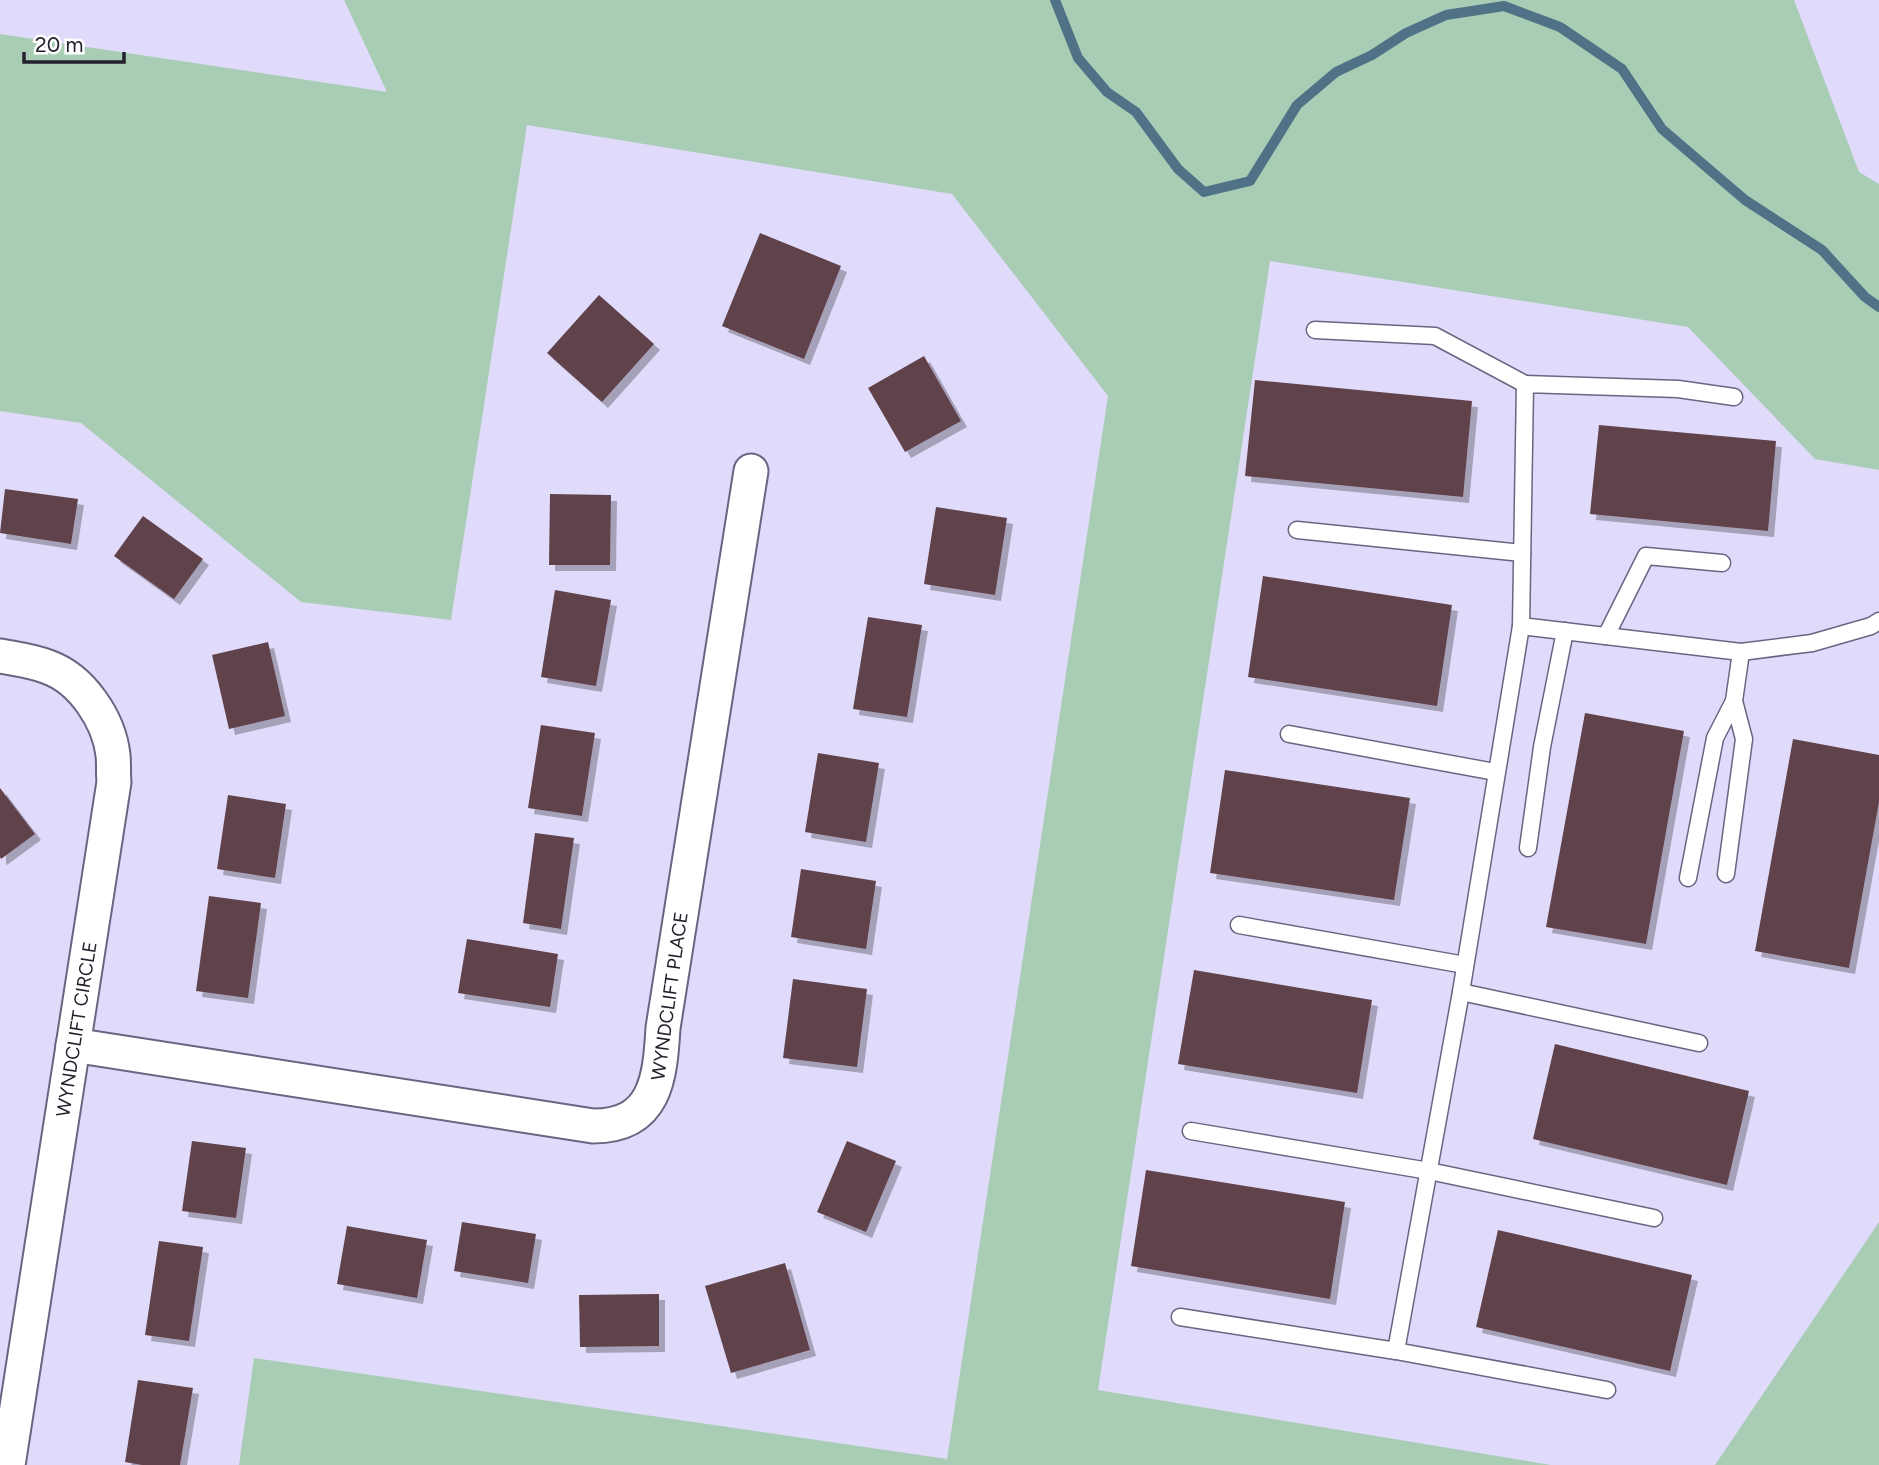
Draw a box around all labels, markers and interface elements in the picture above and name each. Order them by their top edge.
scale bar [24,21,124,65]
text: 20 m [35,32,83,57]
street label: WYNDCLIFT PLACE [646,910,693,1082]
street label: WYNDCLIFT CIRCLE [51,940,102,1118]

